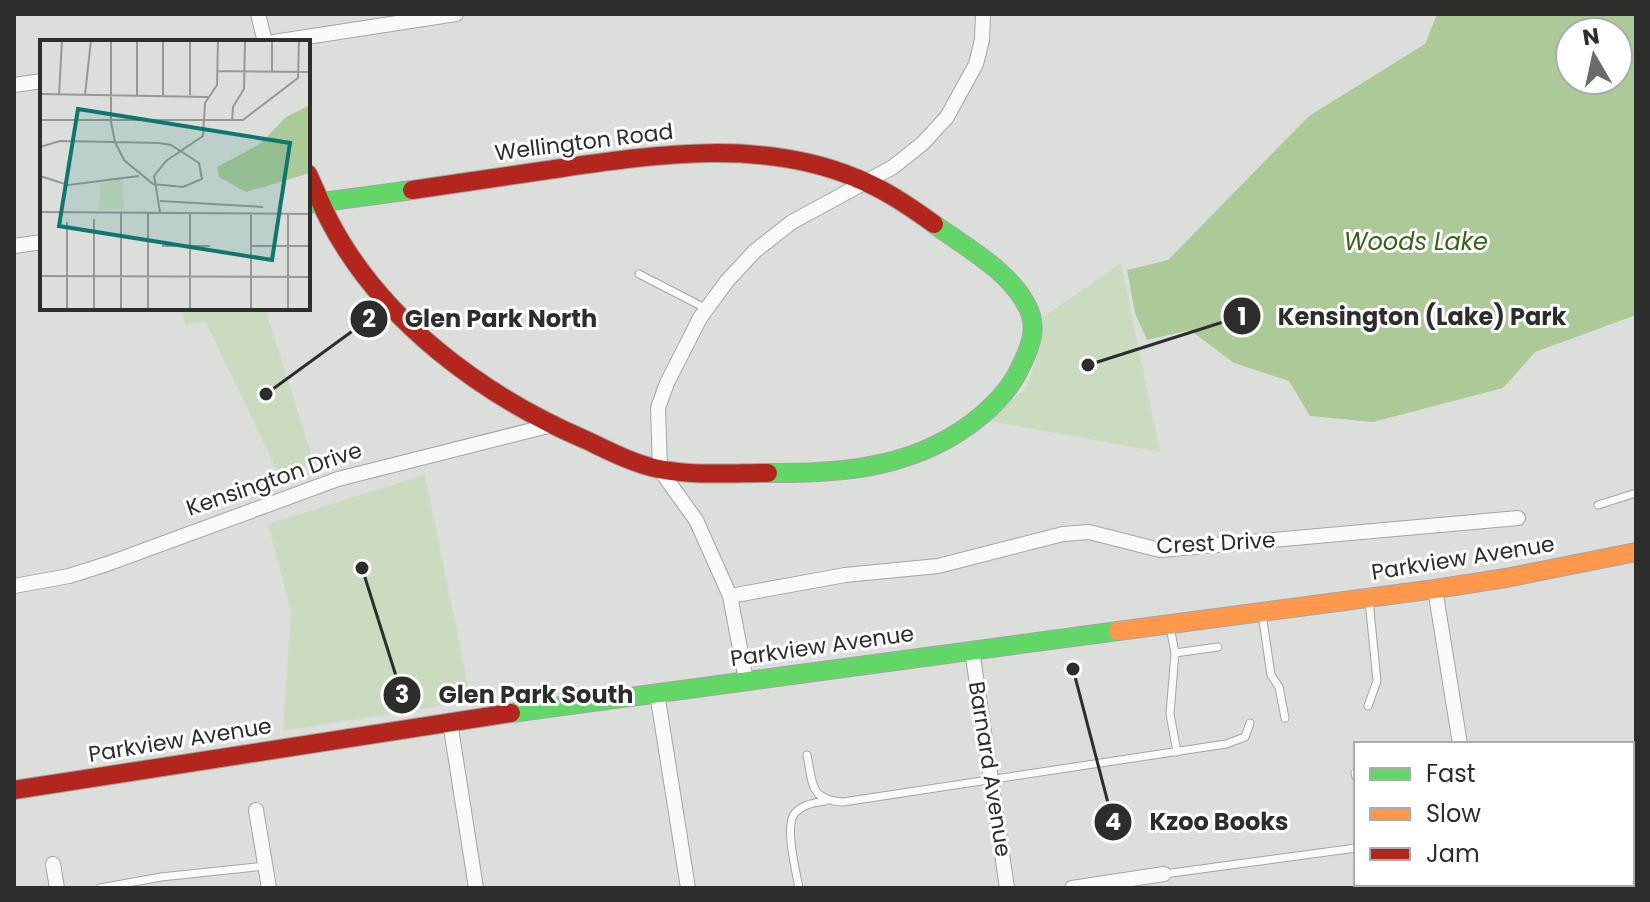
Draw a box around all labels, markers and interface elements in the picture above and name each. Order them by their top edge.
north arrow [1554,16,1634,96]
text: N [1580,20,1602,53]
inset map [40,40,310,310]
street label: Wellington Road [493,116,675,168]
water label: Woods Lake [1344,225,1488,258]
callout: Kensington (Lake) Park [1222,292,1582,340]
callout: Glen Park North [349,295,614,343]
text: 1 [1237,300,1247,333]
text: Kensington (Lake) Park [1278,300,1566,333]
text: 2 [362,302,376,335]
text: Glen Park North [405,302,597,335]
street label: Kensington Drive [182,434,366,524]
street label: Crest Drive [1156,524,1276,562]
street label: Parkview Avenue [1369,528,1557,588]
street label: Parkview Avenue [728,618,916,674]
callout: Glen Park South [382,671,649,719]
text: 3 [395,678,409,711]
text: Glen Park South [438,678,634,711]
street label: Barnard Avenue [961,679,1019,859]
street label: Parkview Avenue [86,710,274,770]
legend [1354,742,1634,886]
text: Fast [1426,757,1476,790]
text: Slow [1426,797,1481,830]
callout: Kzoo Books [1093,798,1304,846]
text: 4 [1105,805,1121,838]
text: Kzoo Books [1150,805,1288,838]
text: Jam [1426,837,1480,870]

